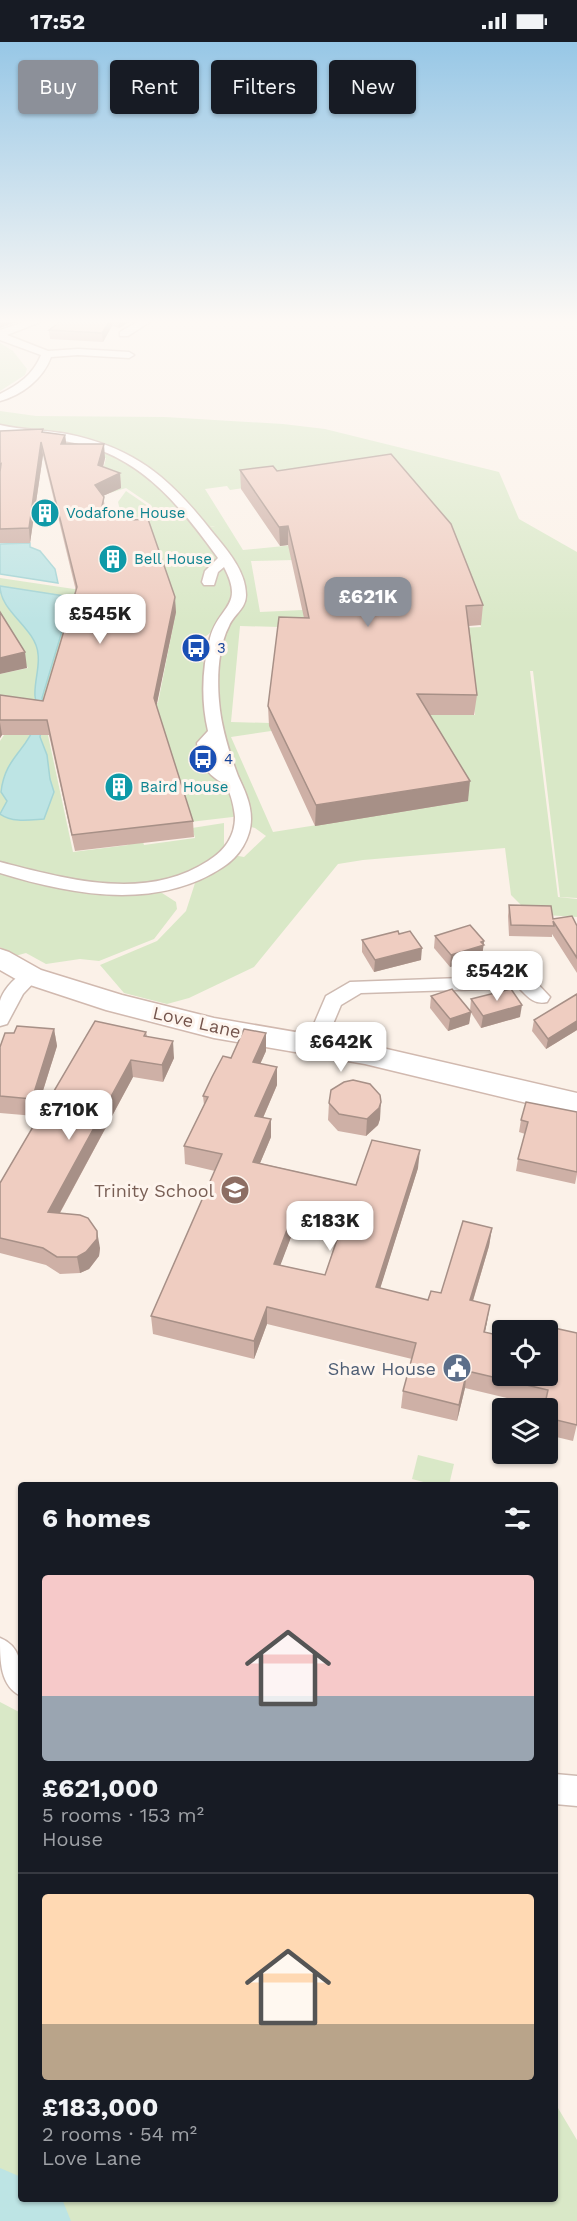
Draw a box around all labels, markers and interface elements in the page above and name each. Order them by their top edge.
text: 17:52 [30,9,85,34]
chip: Buy [18,60,98,114]
chip: Rent [110,60,199,114]
chip: Filters [211,60,317,114]
chip: New [329,60,416,114]
building icon: Vodafone House [29,497,61,529]
place label: Vodafone House [66,504,185,522]
building icon: Bell House [97,543,129,575]
place label: Bell House [134,550,212,568]
pin: £621K [326,577,410,628]
text: £621K [338,584,398,608]
pin: £545K [58,594,142,645]
text: £545K [69,601,131,625]
bus stop icon: 3 [180,632,212,664]
place label: 3 [217,639,226,657]
bus stop icon: 4 [187,743,219,775]
place label: 4 [224,750,233,768]
building icon: Baird House [103,771,135,803]
place label: Baird House [140,778,228,796]
pin: £542K [455,951,539,1002]
text: £542K [466,958,528,982]
street label: Love Lane [151,1002,243,1042]
pin: £642K [299,1022,383,1073]
text: £642K [309,1029,373,1053]
pin: £710K [27,1090,111,1141]
text: £710K [39,1097,99,1121]
school or university icon: Trinity School [219,1174,251,1206]
place label: Trinity School [94,1180,214,1201]
pin: £183K [288,1201,372,1252]
text: £183K [300,1208,360,1232]
map controls [492,1320,558,1464]
button: locate [492,1320,558,1386]
public building icon: Shaw House [441,1352,473,1384]
place label: Shaw House [328,1358,436,1379]
button: layers [492,1398,558,1464]
icon: filters [501,1502,534,1535]
text: 6 homes [42,1503,151,1533]
icon: home [234,1614,342,1722]
text: £621,000 [42,1773,158,1803]
text: 5 rooms · 153 m² [42,1803,204,1827]
text: House [42,1827,103,1851]
icon: home [234,1933,342,2041]
text: £183,000 [42,2092,158,2122]
text: 2 rooms · 54 m² [42,2122,197,2146]
text: Love Lane [42,2146,142,2170]

